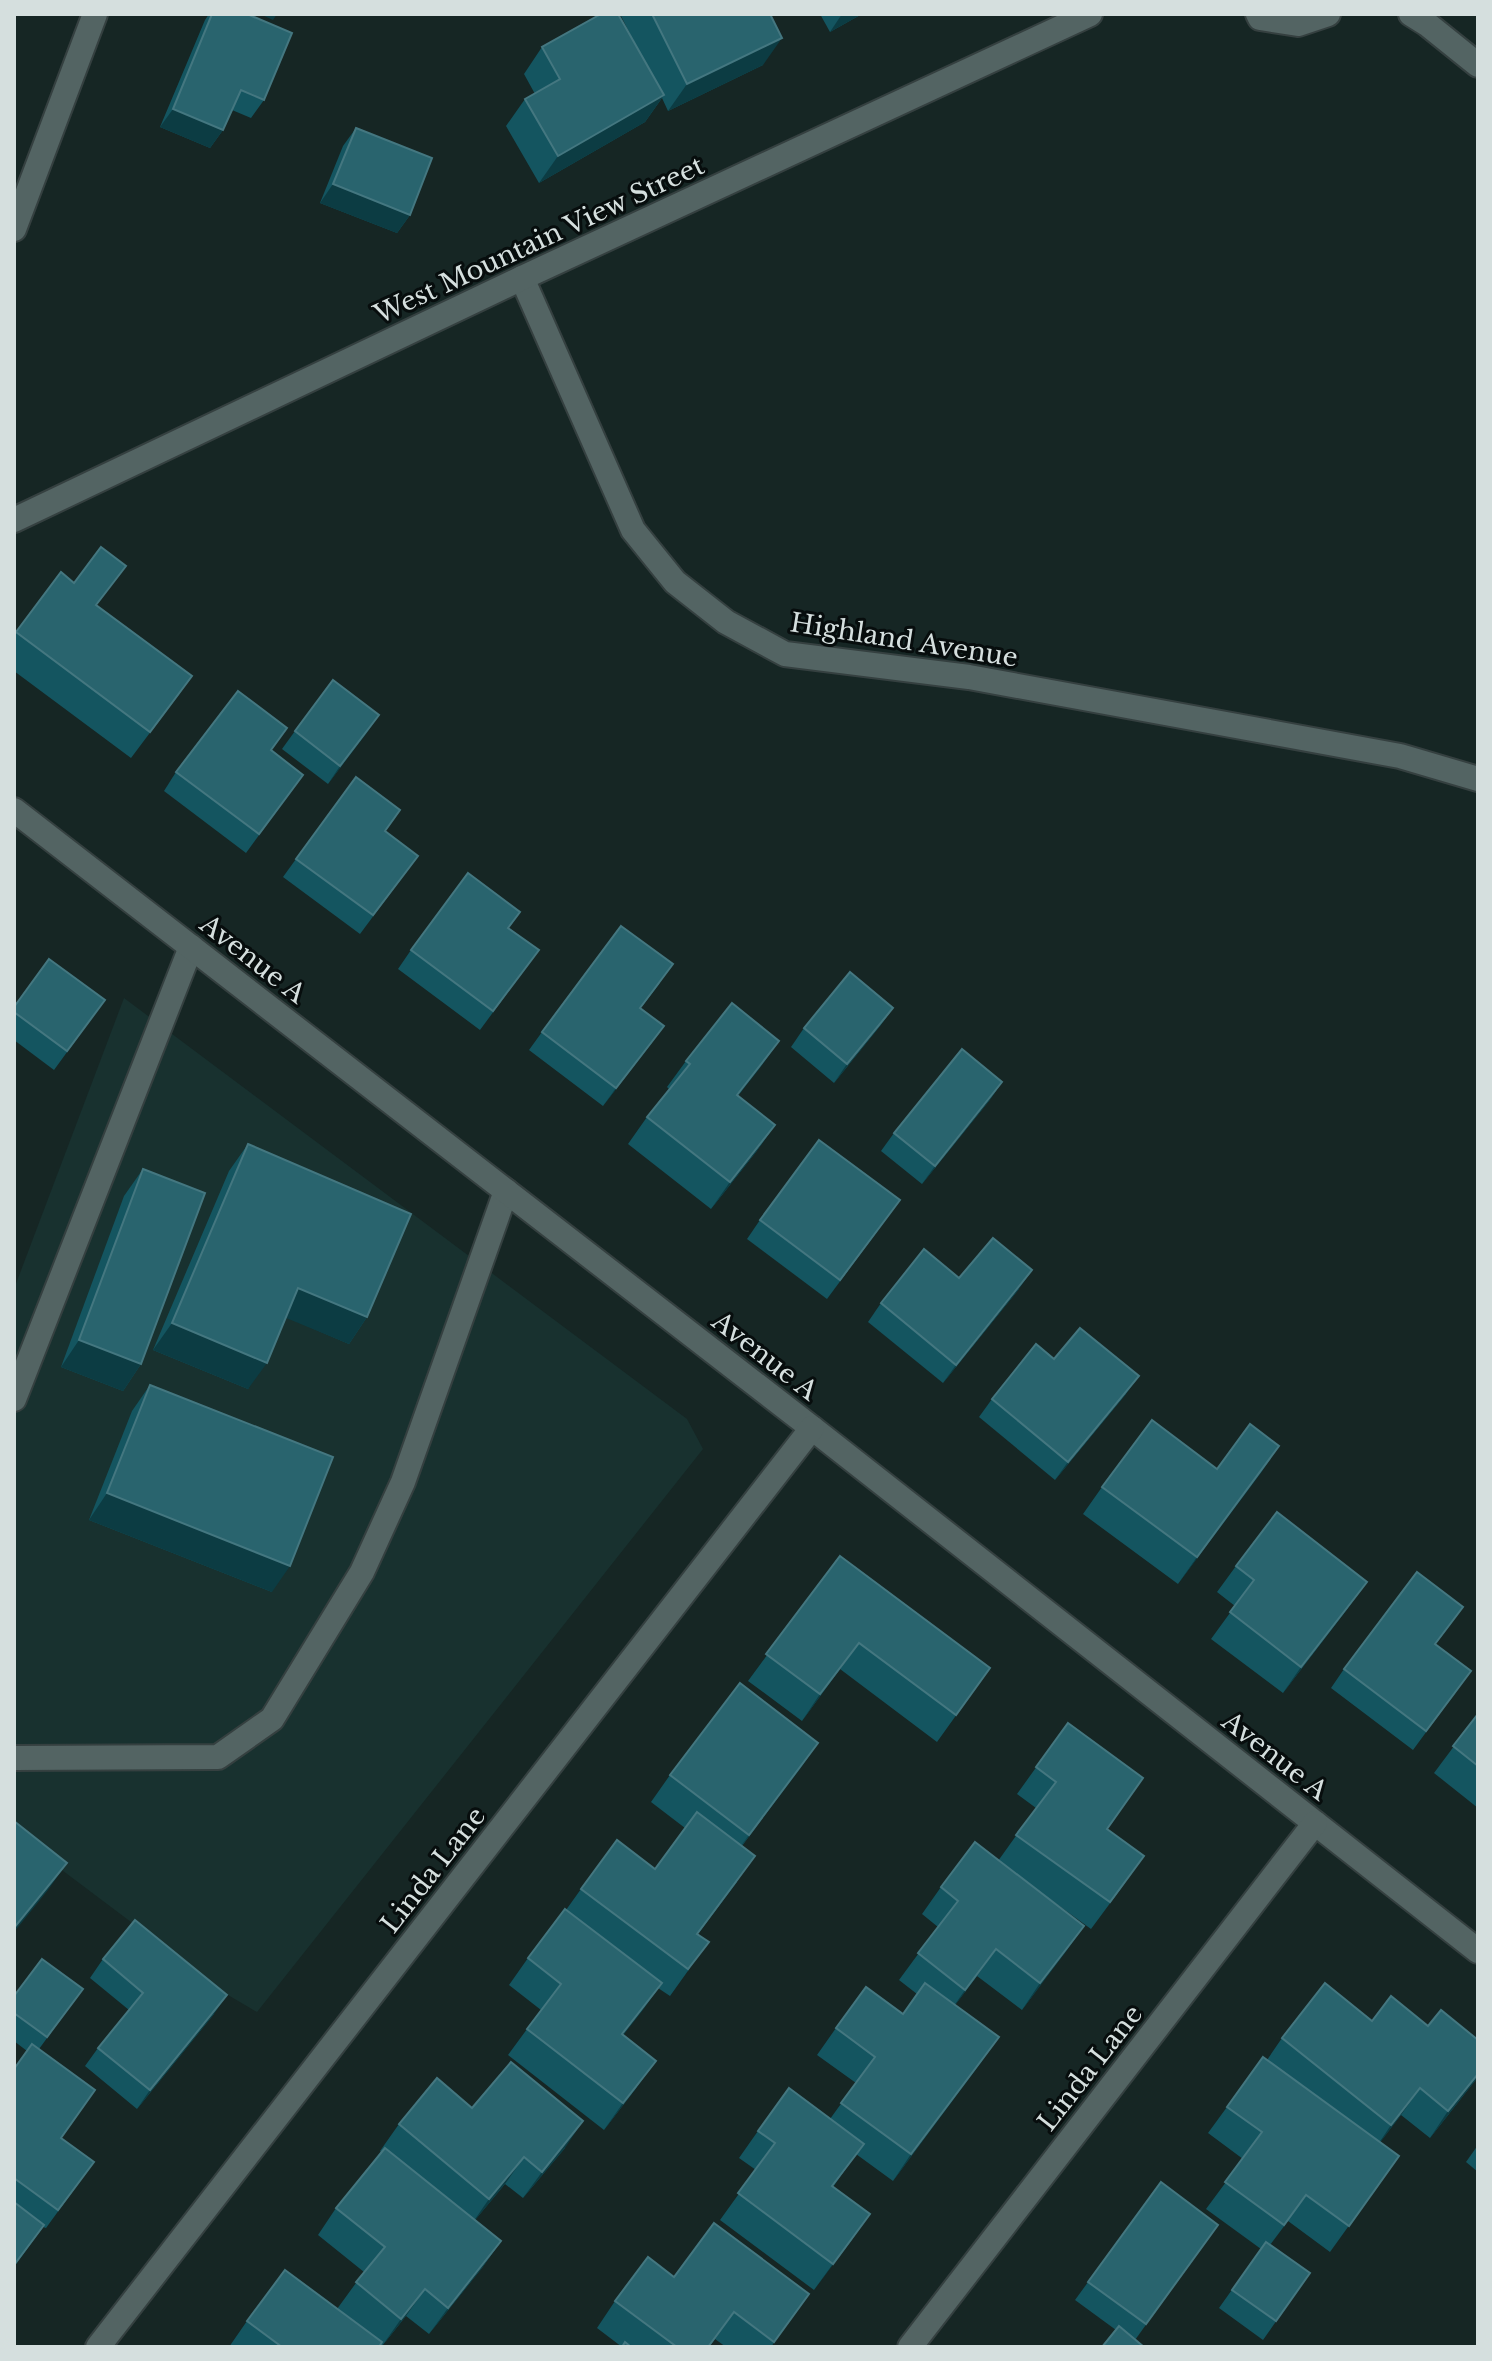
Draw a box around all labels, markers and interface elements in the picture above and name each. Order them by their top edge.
street label: West Mountain View Street [368,149,709,331]
street label: Highland Avenue [788,606,1020,674]
street label: Avenue A [193,907,313,1011]
street label: Avenue A [705,1304,825,1408]
street label: Avenue A [1215,1704,1335,1808]
street label: Linda Lane [374,1801,492,1939]
street label: Linda Lane [1031,1999,1149,2137]

